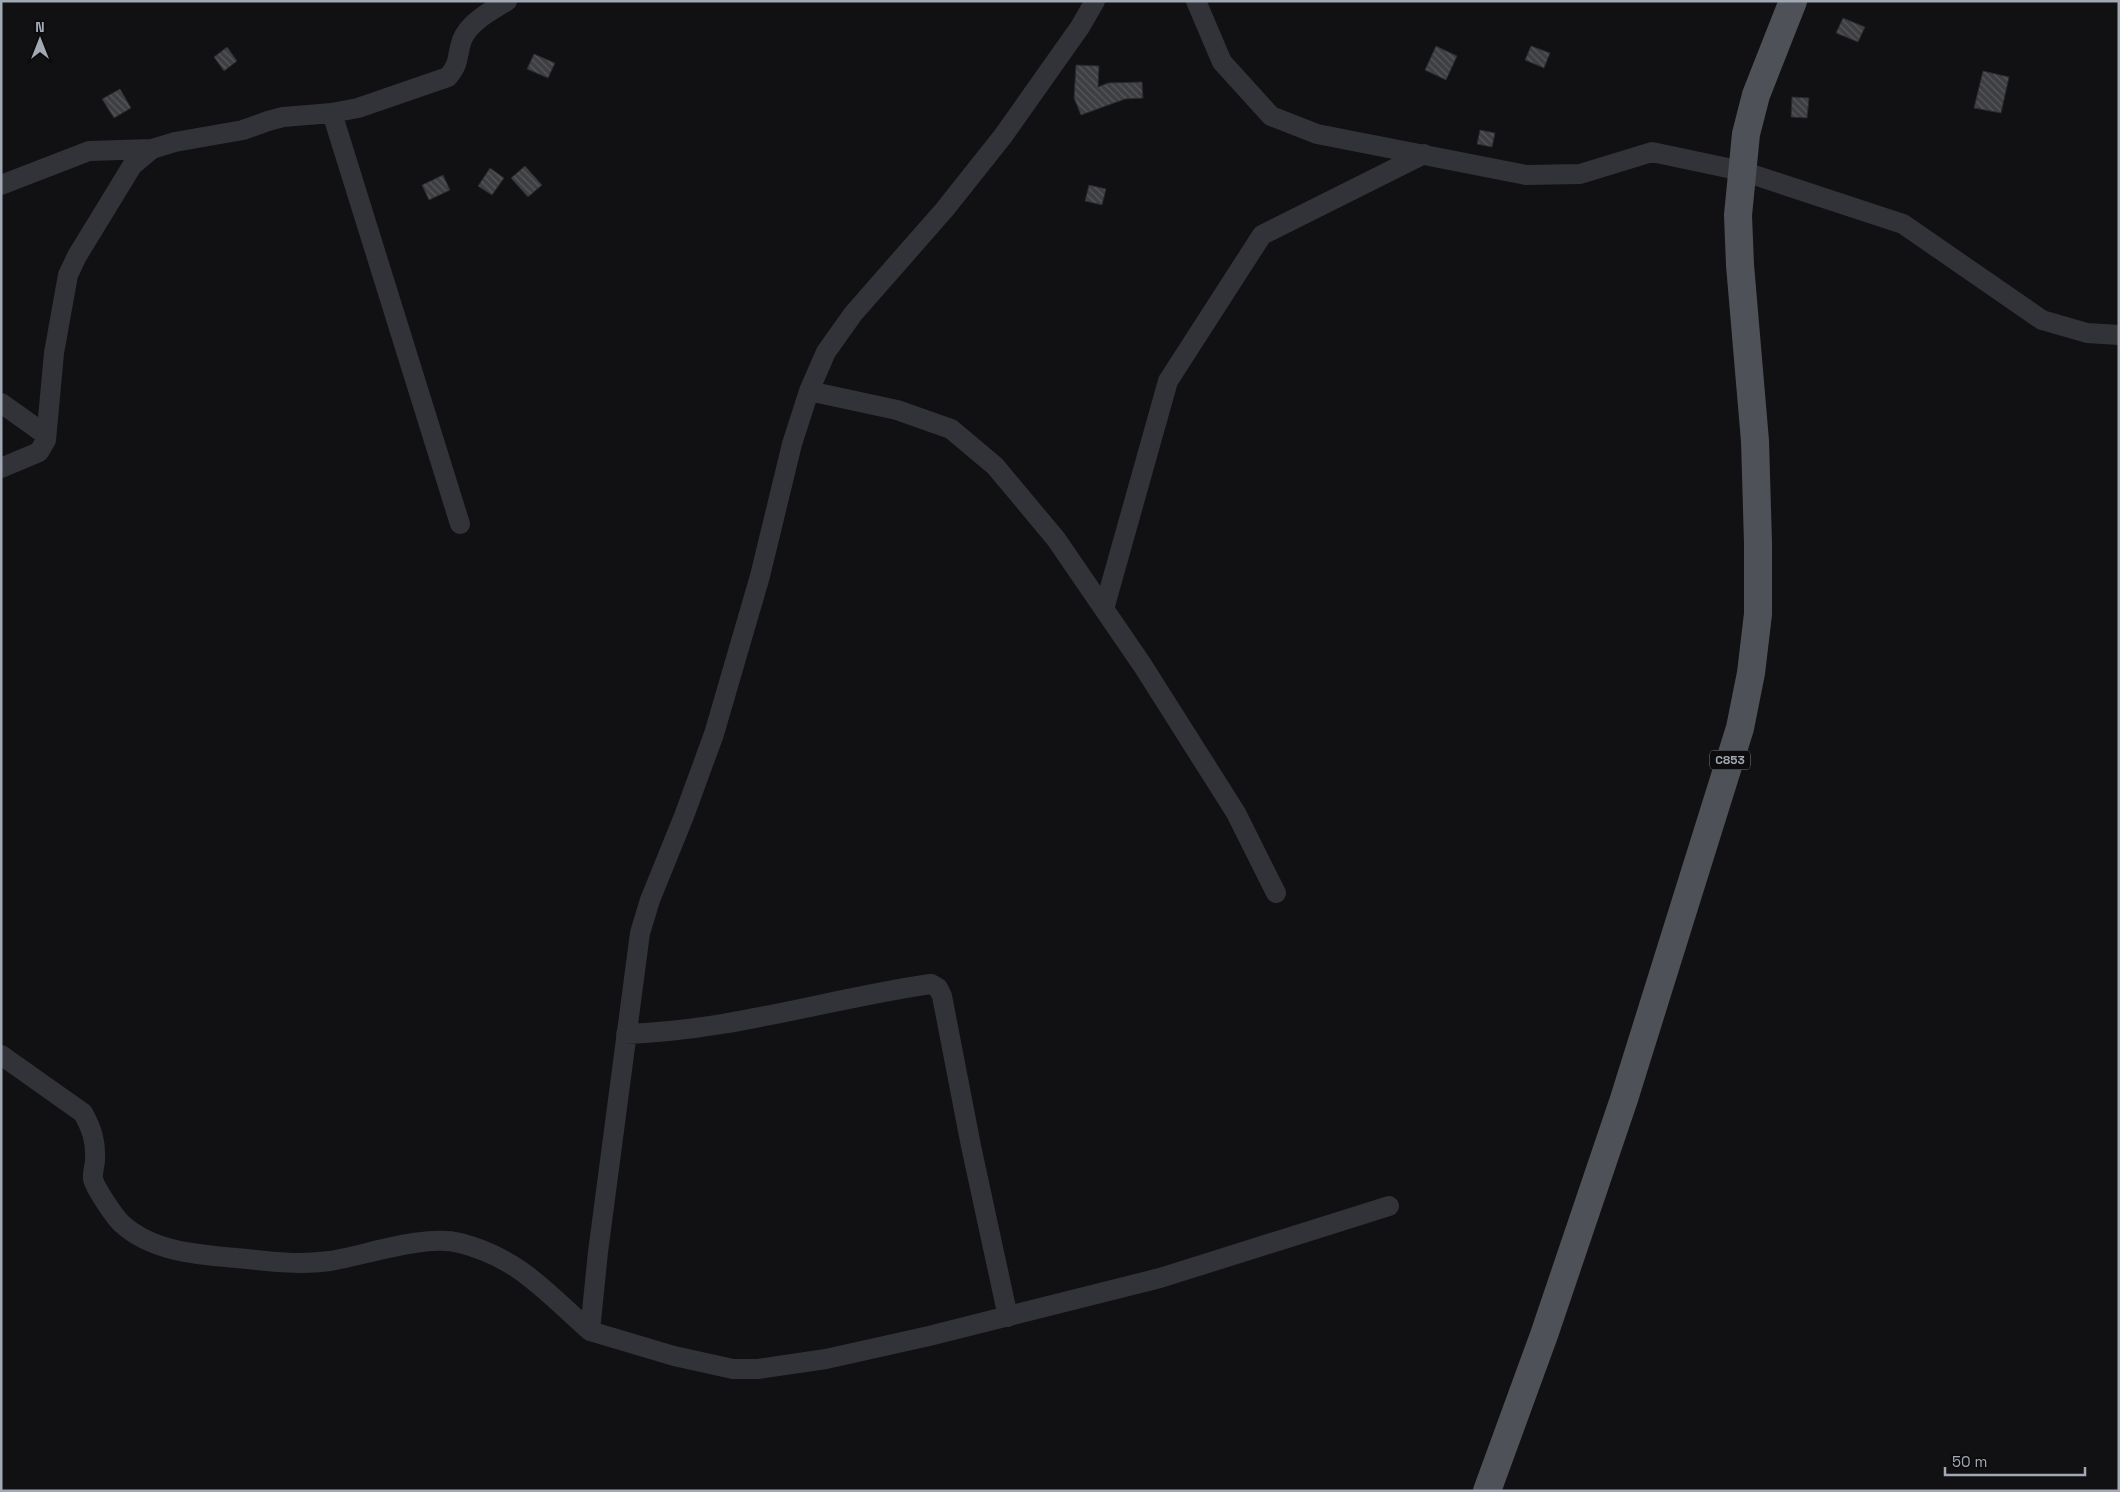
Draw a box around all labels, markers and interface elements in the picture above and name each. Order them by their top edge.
north arrow [15,15,65,65]
text: N [35,18,45,36]
road number: C853 [1710,750,1750,770]
scale bar [1945,1444,2085,1476]
text: 50 m [1952,1452,1987,1471]

